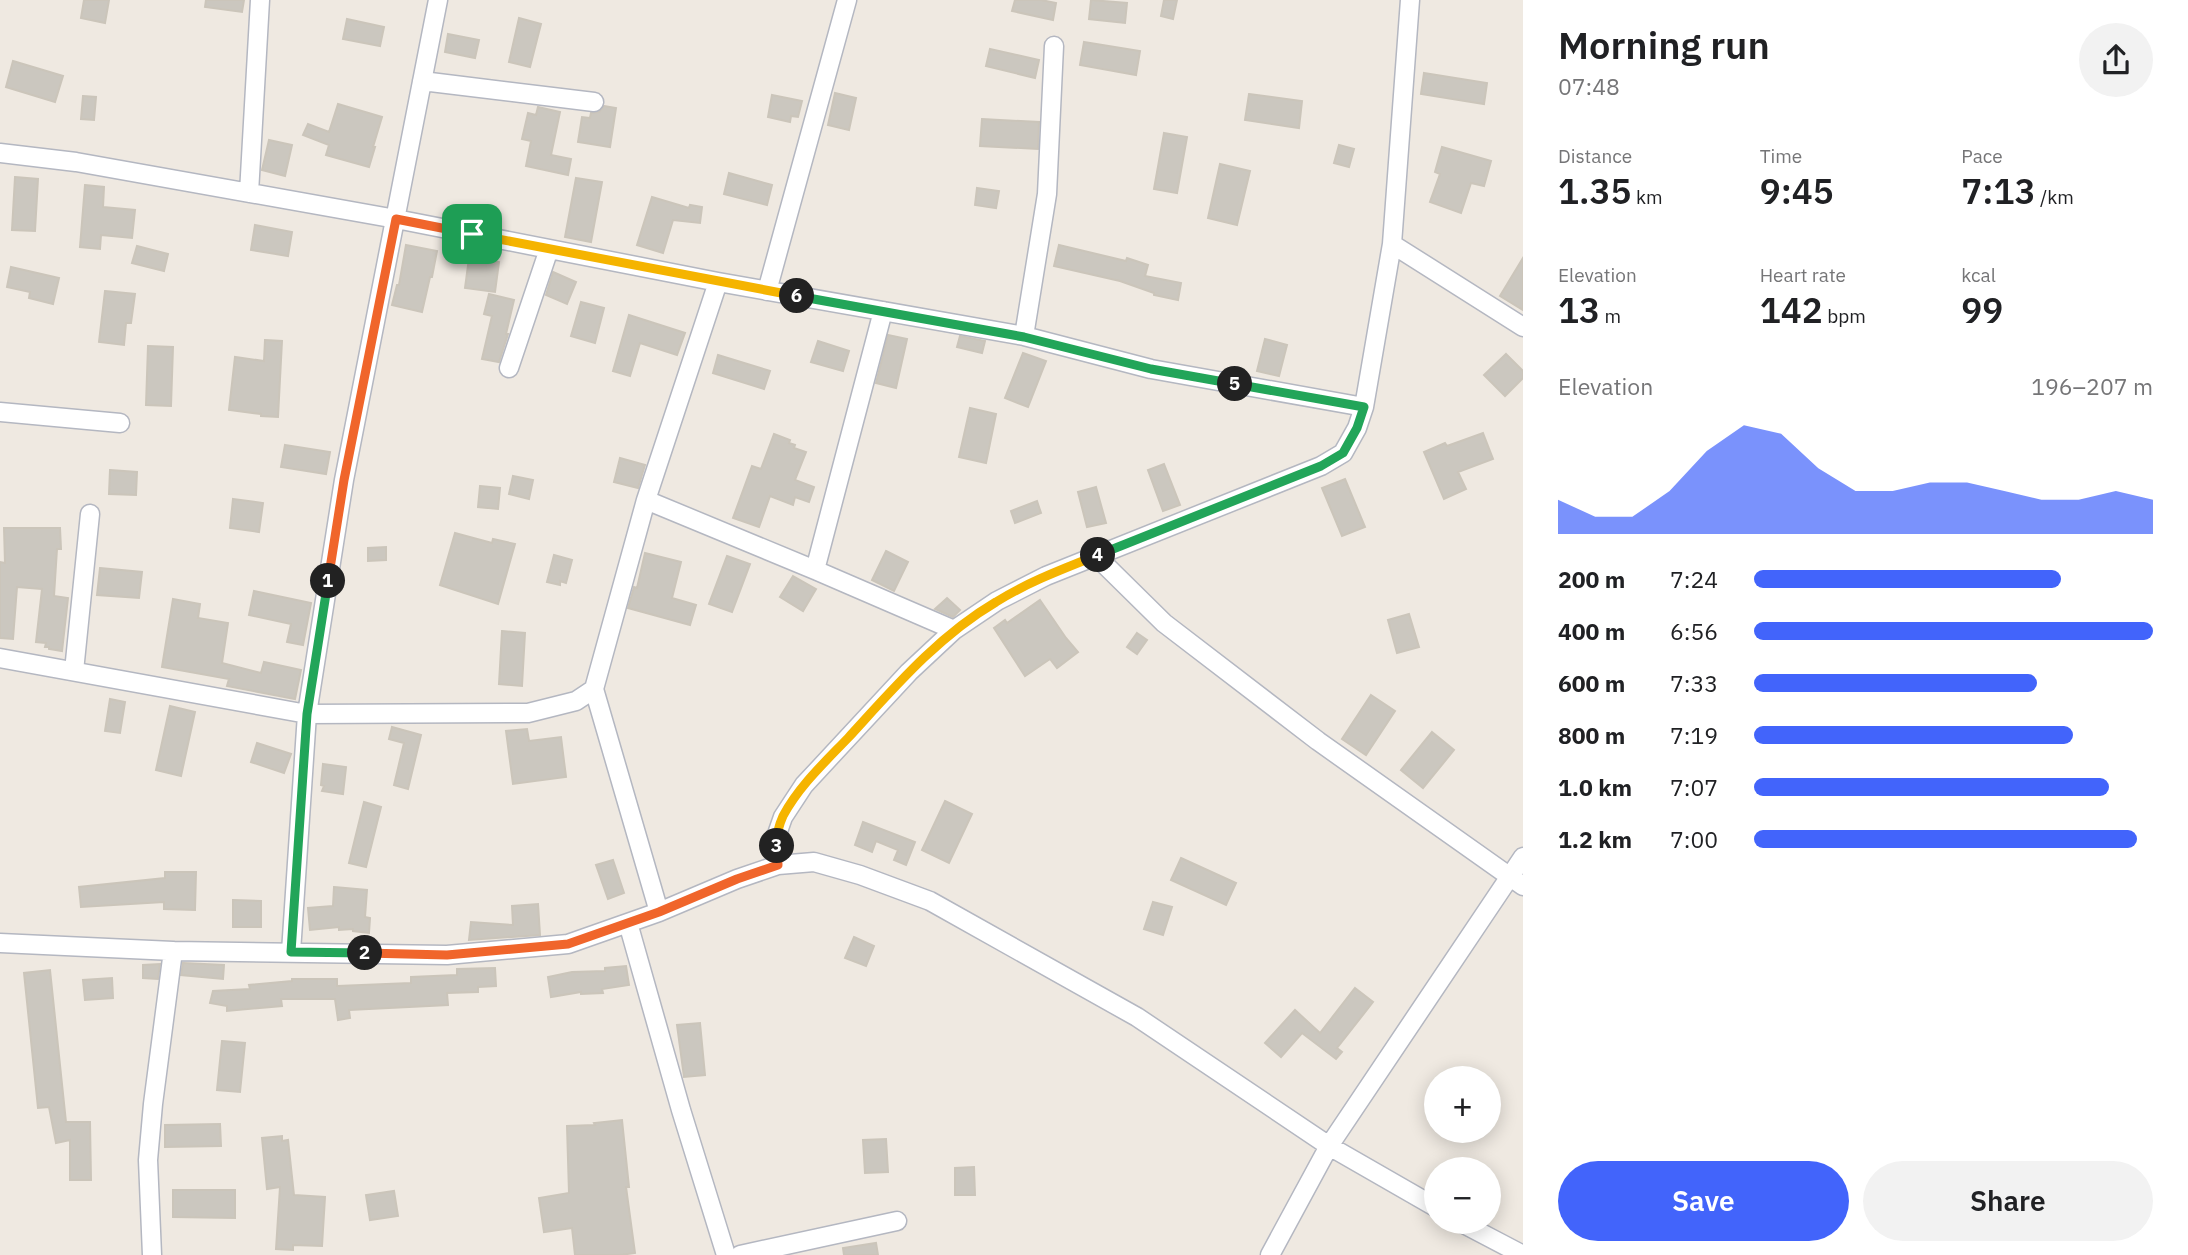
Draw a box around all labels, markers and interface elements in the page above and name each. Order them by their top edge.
text: Morning run [1558,20,1770,69]
button: share [2079,23,2153,97]
text: 07:48 [1558,71,1620,101]
text: Distance [1558,144,1632,168]
text: Time [1760,144,1802,168]
text: Pace [1961,144,2003,168]
text: 1.35 [1558,168,1631,214]
text: 9:45 [1760,168,1834,214]
text: 7:13 [1961,168,2036,214]
text: km [1631,185,1663,209]
text: /km [2036,185,2074,209]
pin [442,204,502,264]
icon: arrive [453,215,491,253]
text: Elevation [1558,263,1637,287]
text: Heart rate [1760,263,1846,287]
text: kcal [1961,263,1996,287]
pin: 6 [780,278,814,314]
text: 6 [791,283,802,307]
text: 13 [1558,287,1600,333]
text: 142 [1760,287,1823,333]
text: 99 [1961,287,2003,333]
text: m [1600,304,1621,328]
text: bpm [1823,304,1866,328]
pin: 5 [1218,366,1252,402]
text: 5 [1229,371,1240,395]
text: Elevation [1558,371,1653,401]
text: 196–207 m [2031,371,2153,401]
pin: 4 [1080,538,1116,572]
text: 4 [1092,542,1103,566]
pin: 1 [310,564,346,598]
text: 200 m [1558,564,1625,594]
text: 7:24 [1670,564,1718,594]
text: 1 [322,568,333,592]
text: 400 m [1558,616,1625,646]
text: 6:56 [1670,616,1718,646]
text: 600 m [1558,668,1625,698]
text: 7:33 [1670,668,1718,698]
text: 800 m [1558,720,1625,750]
text: 7:19 [1670,720,1718,750]
text: 1.0 km [1558,772,1632,802]
text: 7:07 [1670,772,1718,802]
text: 1.2 km [1558,824,1632,854]
text: 7:00 [1670,824,1718,854]
pin: 3 [760,828,794,864]
text: 3 [771,833,782,857]
pin: 2 [348,936,382,970]
text: 2 [359,940,370,964]
map controls [1424,1066,1501,1234]
button: + [1424,1066,1501,1143]
button: − [1424,1157,1501,1234]
button: Save [1558,1161,1849,1241]
button: Share [1863,1161,2153,1241]

